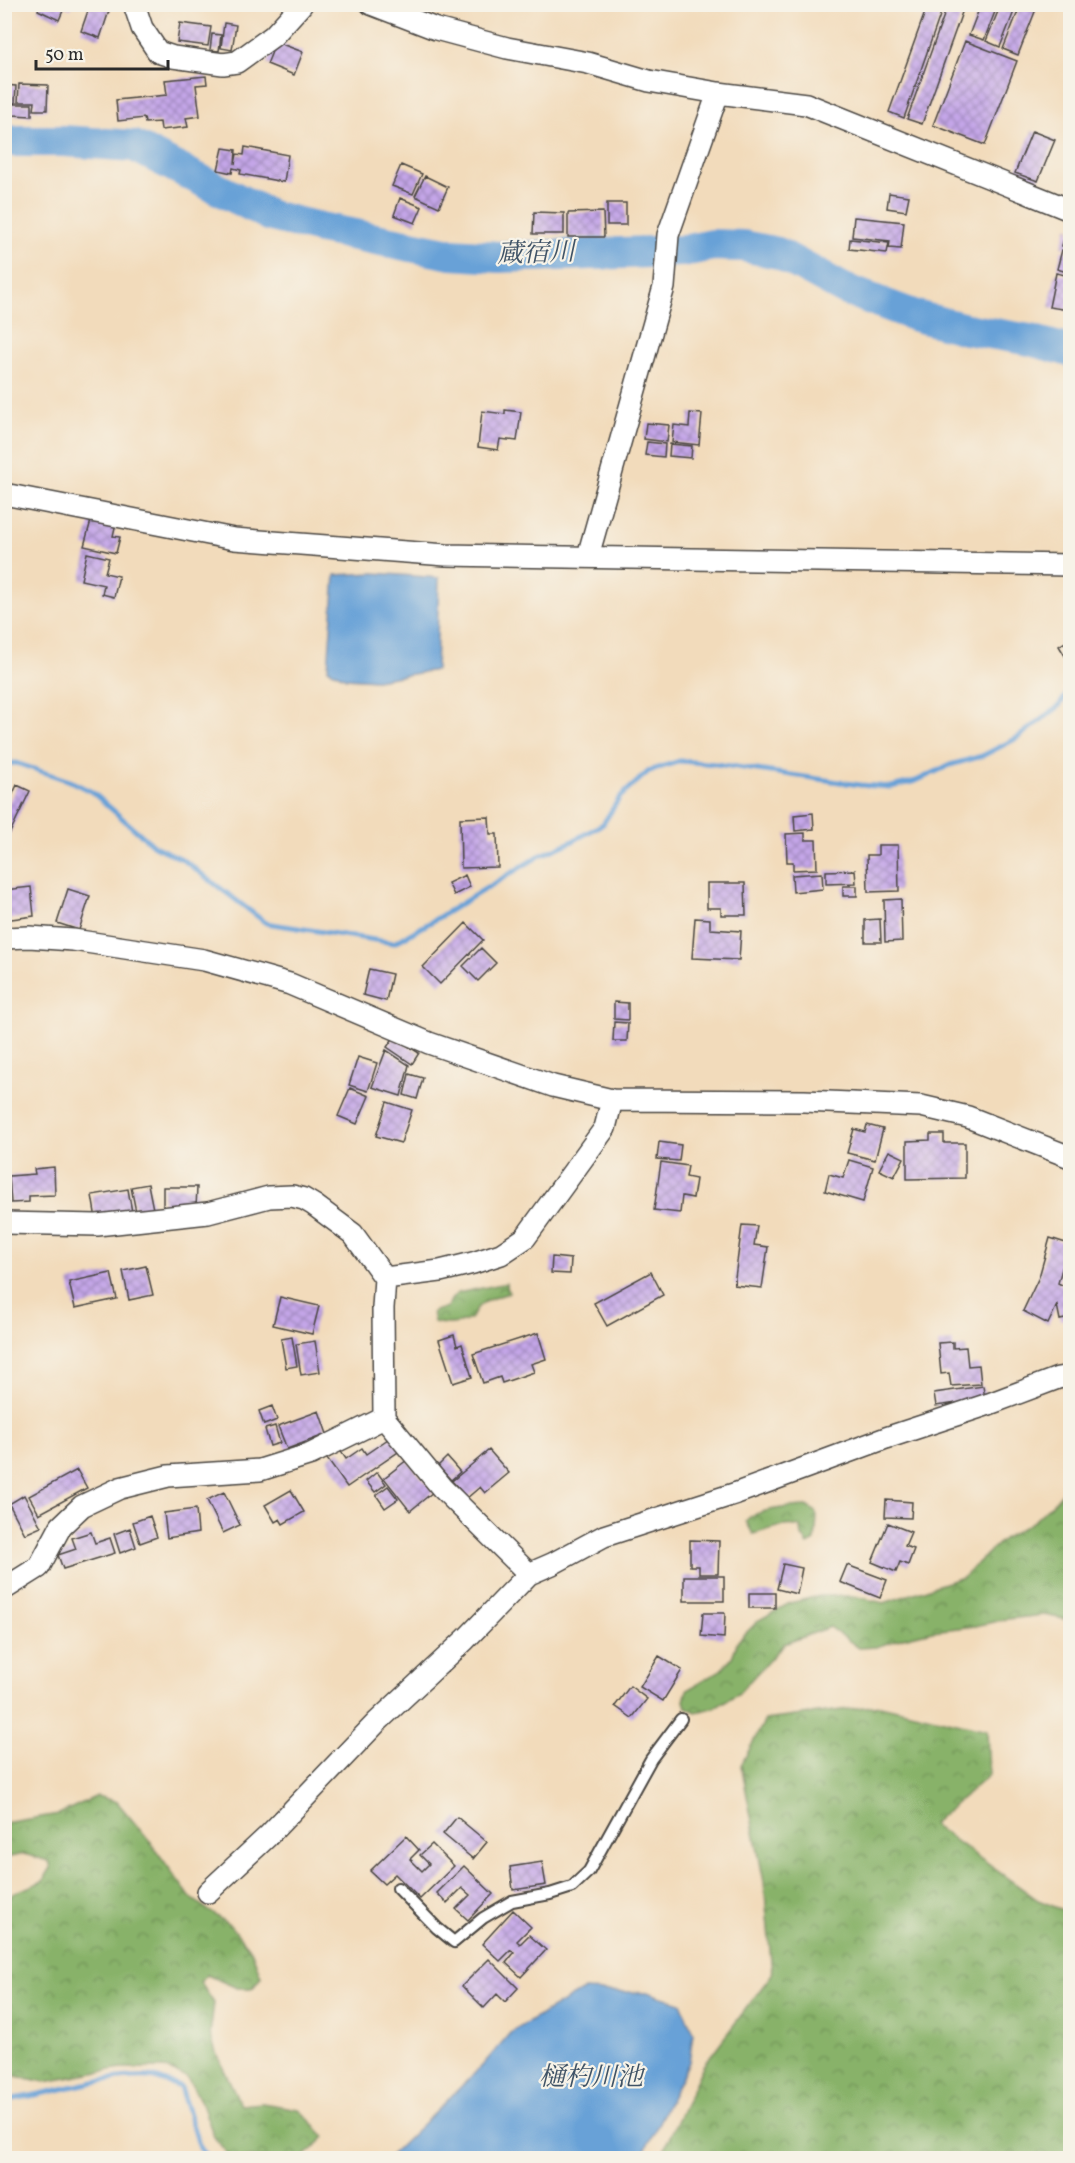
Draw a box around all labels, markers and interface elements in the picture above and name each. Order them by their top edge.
scale bar [36,33,168,71]
text: 50 m [45,43,84,68]
water label: 蔵宿川 [496,235,579,273]
water label: 樋杓川池 [539,2060,646,2096]

